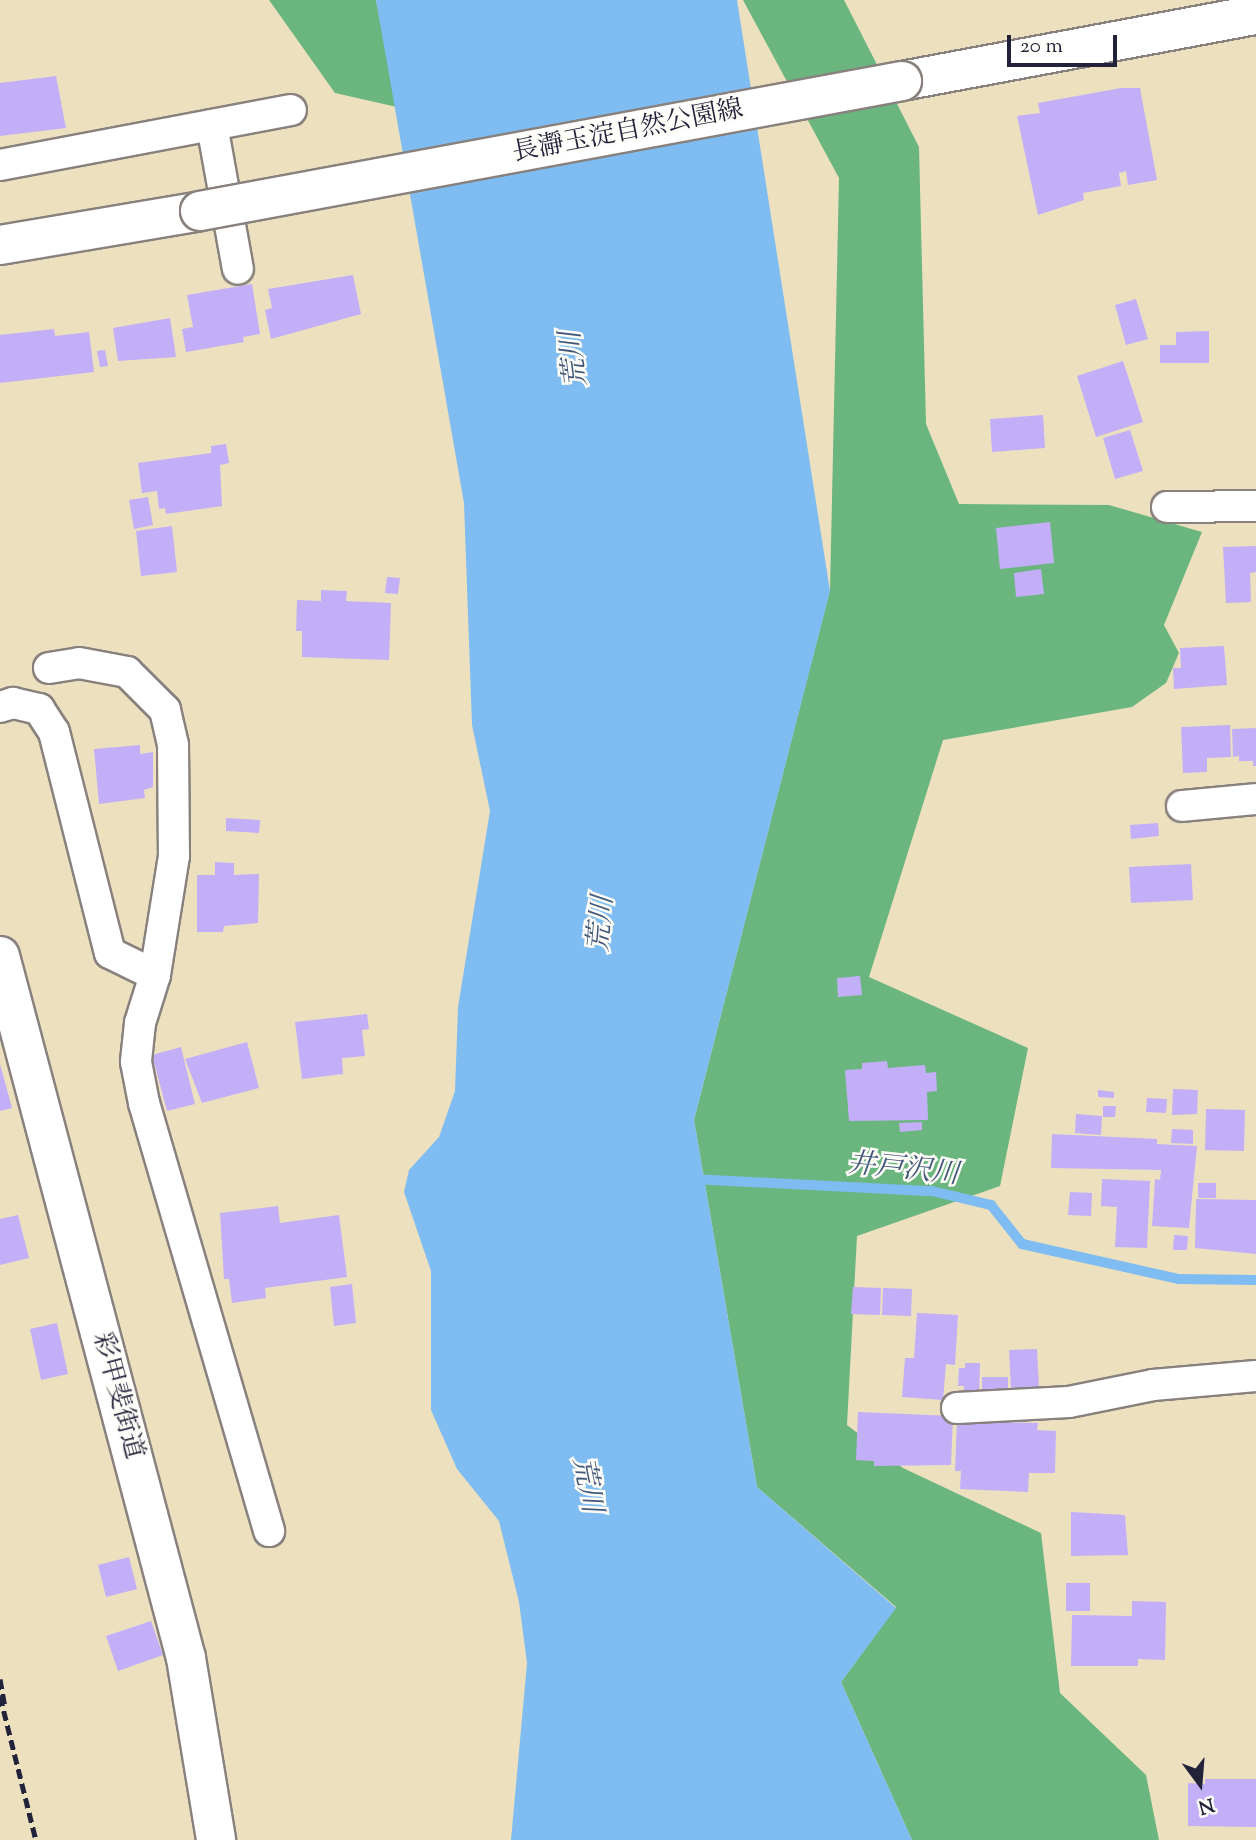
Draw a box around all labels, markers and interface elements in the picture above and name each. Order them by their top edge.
scale bar [1011,21,1121,65]
text: 20 m [1020,32,1063,62]
street label: 長瀞玉淀自然公園線 [510,94,746,170]
water label: 荒川 [555,329,595,389]
water label: 荒川 [583,895,621,953]
water label: 井戸沢川 [846,1147,960,1193]
street label: 彩甲斐街道 [85,1329,149,1463]
water label: 荒川 [564,1454,608,1516]
north arrow [1165,1749,1235,1819]
text: N [1195,1790,1217,1820]

